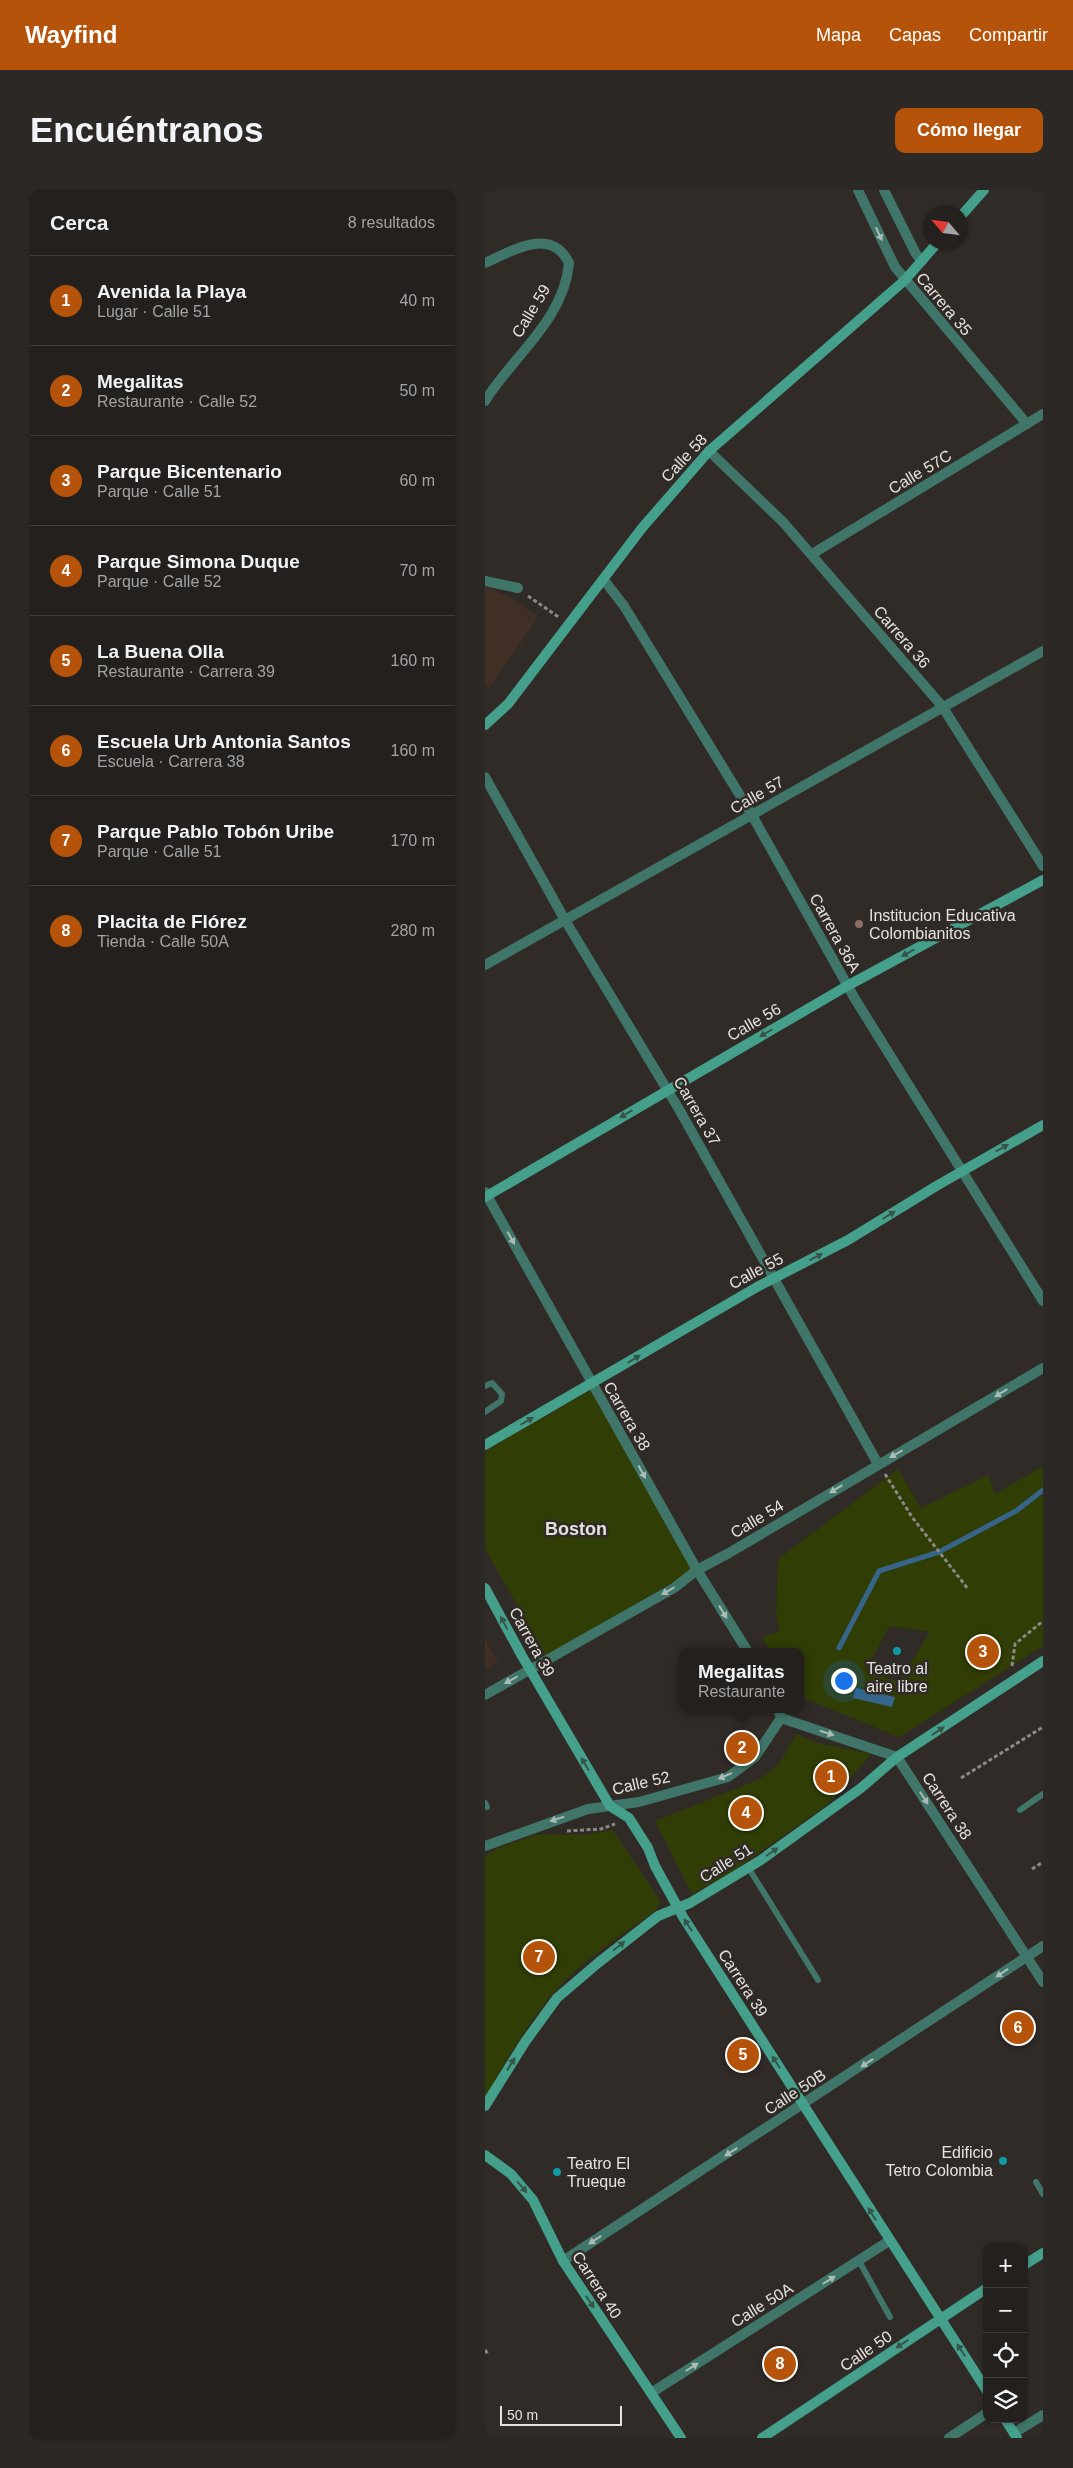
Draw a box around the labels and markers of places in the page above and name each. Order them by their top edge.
place label: Institucion Educativa Colombianitos [869,907,1016,942]
marker: Institucion Educativa Colombianitos [853,918,865,930]
pin: 3 [967,1633,999,1671]
marker: Teatro al aire libre [891,1645,903,1657]
place label: Teatro al aire libre [866,1660,928,1695]
pin: 2 [726,1729,758,1767]
pin: 1 [815,1758,847,1796]
pin: 4 [730,1794,762,1832]
pin: 7 [523,1938,555,1976]
pin: 6 [1002,2009,1034,2047]
pin: 5 [727,2036,759,2074]
place label: Edificio Tetro Colombia [885,2144,993,2179]
place label: Teatro El Trueque [567,2155,630,2190]
marker: Edificio Tetro Colombia [997,2155,1009,2167]
marker: Teatro El Trueque [551,2166,563,2178]
pin: 8 [764,2345,796,2383]

